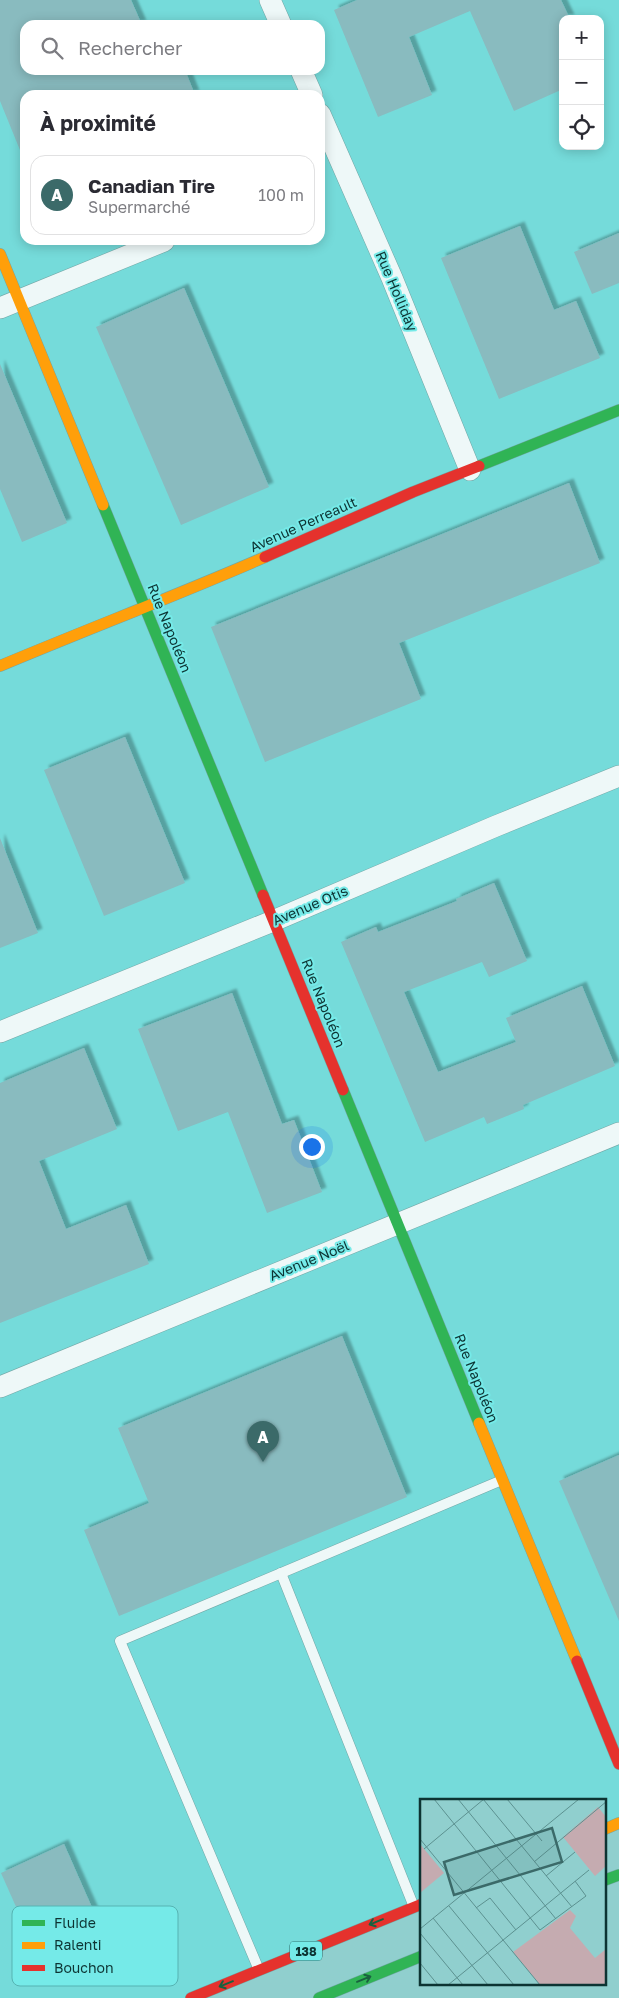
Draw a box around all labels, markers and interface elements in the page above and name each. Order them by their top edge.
map controls [559,15,604,150]
button: + [559,15,604,60]
search box [20,20,325,75]
icon: search [38,34,66,62]
text: Rechercher [78,36,183,59]
button: − [559,60,604,105]
button: locate [559,105,604,150]
text: À proximité [40,110,156,136]
text: Canadian Tire [88,174,215,197]
text: A [51,185,63,205]
text: 100 m [258,185,304,205]
text: Supermarché [88,197,190,217]
street label: Rue Holliday [373,248,422,334]
street label: Avenue Perreault [247,493,359,555]
street label: Rue Napoléon [144,581,196,675]
street label: Avenue Otis [270,882,350,928]
street label: Rue Napoléon [298,956,350,1050]
your location [299,1134,325,1160]
street label: Avenue Noël [267,1236,351,1284]
street label: Rue Napoléon [451,1331,503,1425]
pin: A [247,1421,279,1462]
inset map [420,1799,606,1986]
legend [12,1906,178,1986]
text: Fluide [54,1914,96,1931]
one-way arrow [369,1918,384,1927]
text: Ralenti [54,1936,102,1953]
road number: 138 [290,1942,322,1960]
text: Bouchon [54,1959,114,1976]
one-way arrow [356,1974,371,1984]
one-way arrow [219,1979,234,1989]

